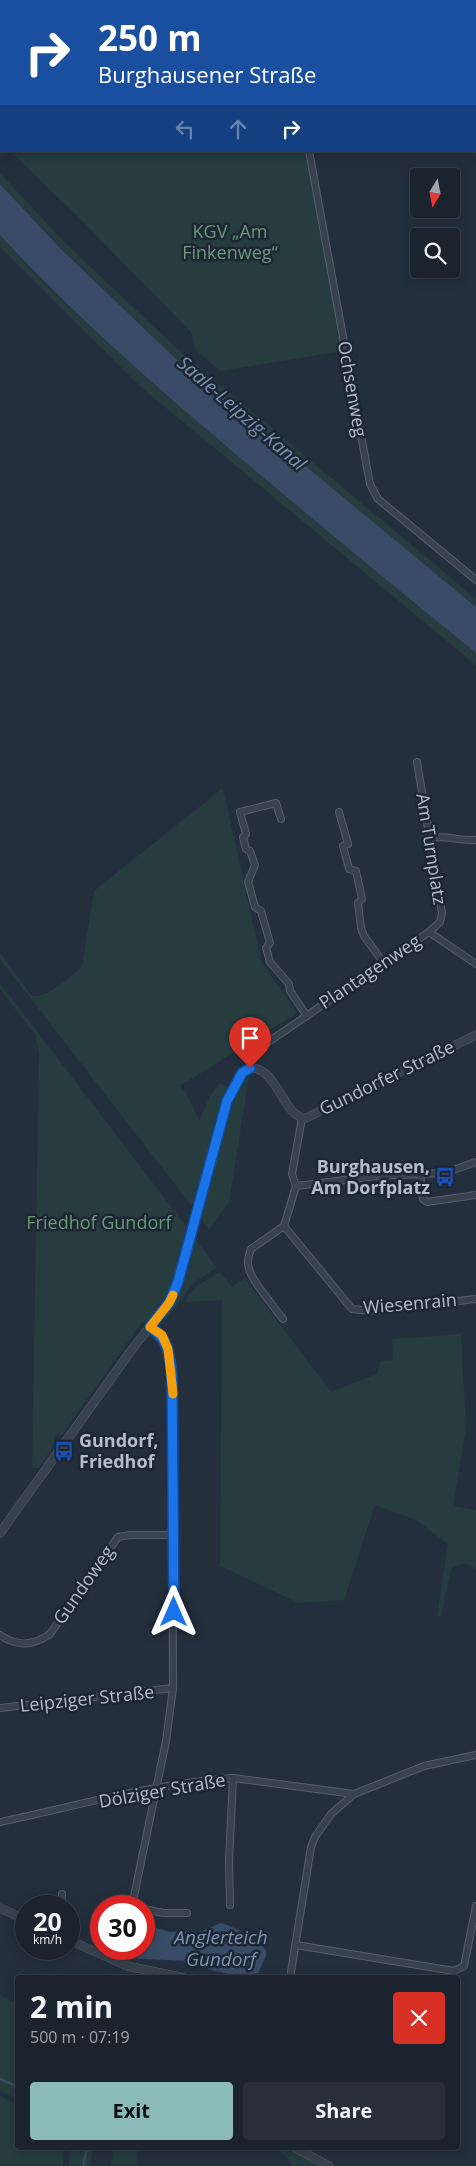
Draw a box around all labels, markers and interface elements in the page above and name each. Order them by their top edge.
text: 250 m [98,14,202,61]
icon: right [15,20,80,85]
text: Burghausener Straße [98,59,316,89]
icon: left [171,115,199,143]
icon: ahead [224,115,252,143]
icon: right [277,115,305,143]
north arrow [410,168,460,218]
map controls [410,168,460,278]
park label: KGV „Am Finkenweg“ [182,219,279,264]
button: search [410,228,460,278]
street label: Ochsenweg [333,339,373,439]
water label: Saale-Leipzig-Kanal [172,350,313,477]
street label: Am Turnplatz [411,791,453,906]
street label: Plantagenweg [314,928,425,1014]
pin [229,1017,271,1068]
icon: arrive [236,1024,264,1052]
street label: Gundorfer Straße [315,1034,458,1120]
place label: Burghausen, Am Dorfplatz [311,1154,430,1199]
bus stop icon: Burghausen, Am Dorfplatz [434,1166,456,1188]
park label: Friedhof Gundorf [26,1210,173,1234]
street label: Wiesenrain [362,1287,458,1319]
place label: Gundorf, Friedhof [79,1428,159,1473]
bus stop icon: Gundorf, Friedhof [53,1440,75,1462]
street label: Gundoweg [47,1540,119,1629]
position arrow [147,1585,199,1637]
street label: Leipziger Straße [19,1679,155,1717]
street label: Dölziger Straße [97,1767,227,1813]
speed limit sign: 30 [90,1895,155,1960]
text: 20 [33,1904,62,1938]
water label: Anglerteich Gundorf [172,1924,268,1972]
text: km/h [33,1931,62,1948]
text: 2 min [30,1986,113,2027]
button: close [393,1992,445,2044]
text: 500 m · 07:19 [30,2026,130,2048]
button: Exit [30,2082,233,2140]
button: Share [243,2082,445,2140]

